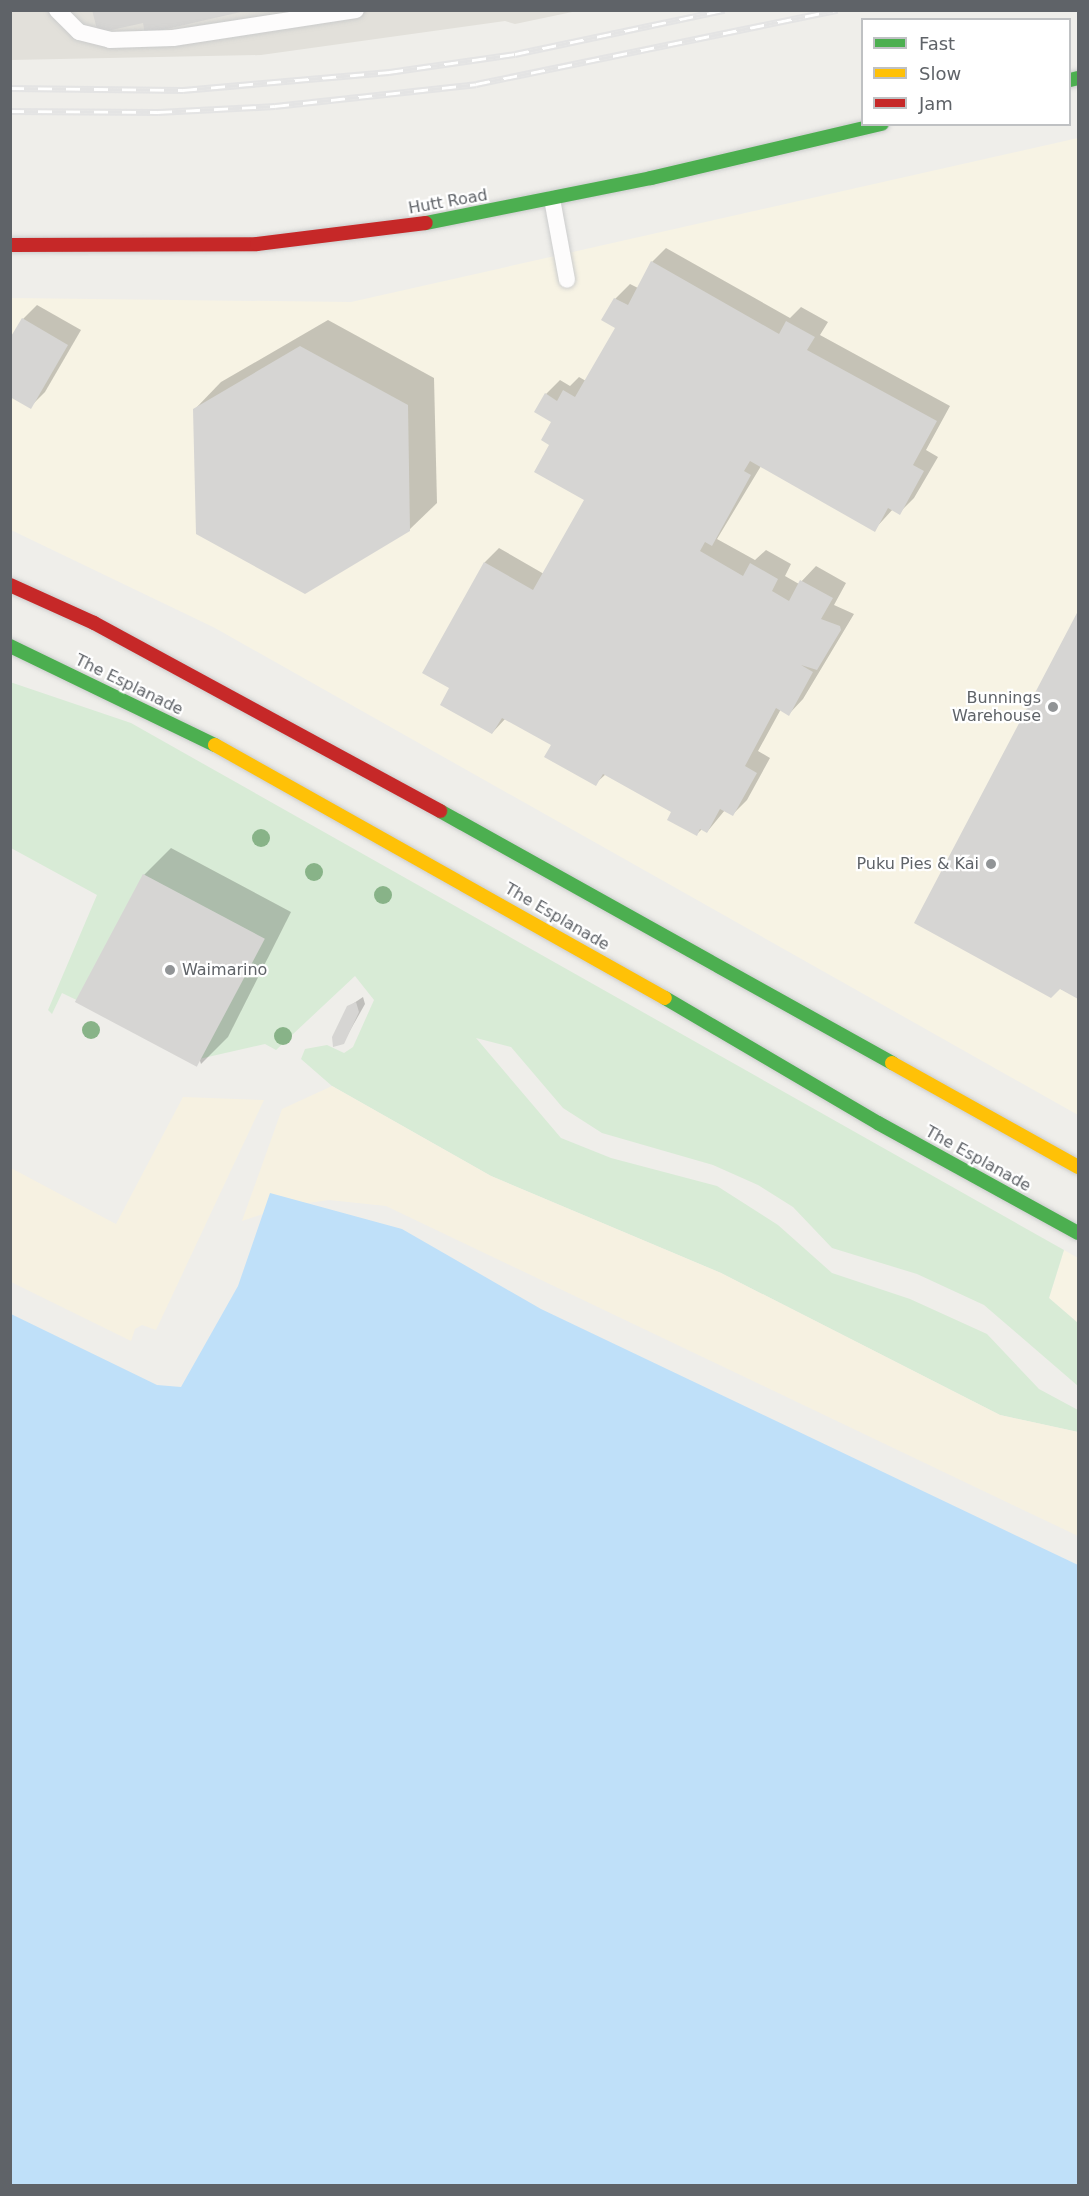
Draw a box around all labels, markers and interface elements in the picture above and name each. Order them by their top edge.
legend [861,18,1071,126]
text: Fast [919,33,955,54]
text: Slow [919,63,961,84]
text: Jam [919,93,953,114]
street label: Hutt Road [407,186,489,218]
street label: The Esplanade [72,651,186,719]
place label: Bunnings Warehouse [952,688,1041,726]
marker: Bunnings Warehouse [1046,700,1060,714]
place label: Puku Pies & Kai [856,854,979,874]
marker: Puku Pies & Kai [984,857,998,871]
street label: The Esplanade [501,879,613,955]
place label: Waimarino [182,960,267,980]
marker: Waimarino [163,963,177,977]
street label: The Esplanade [922,1122,1034,1196]

